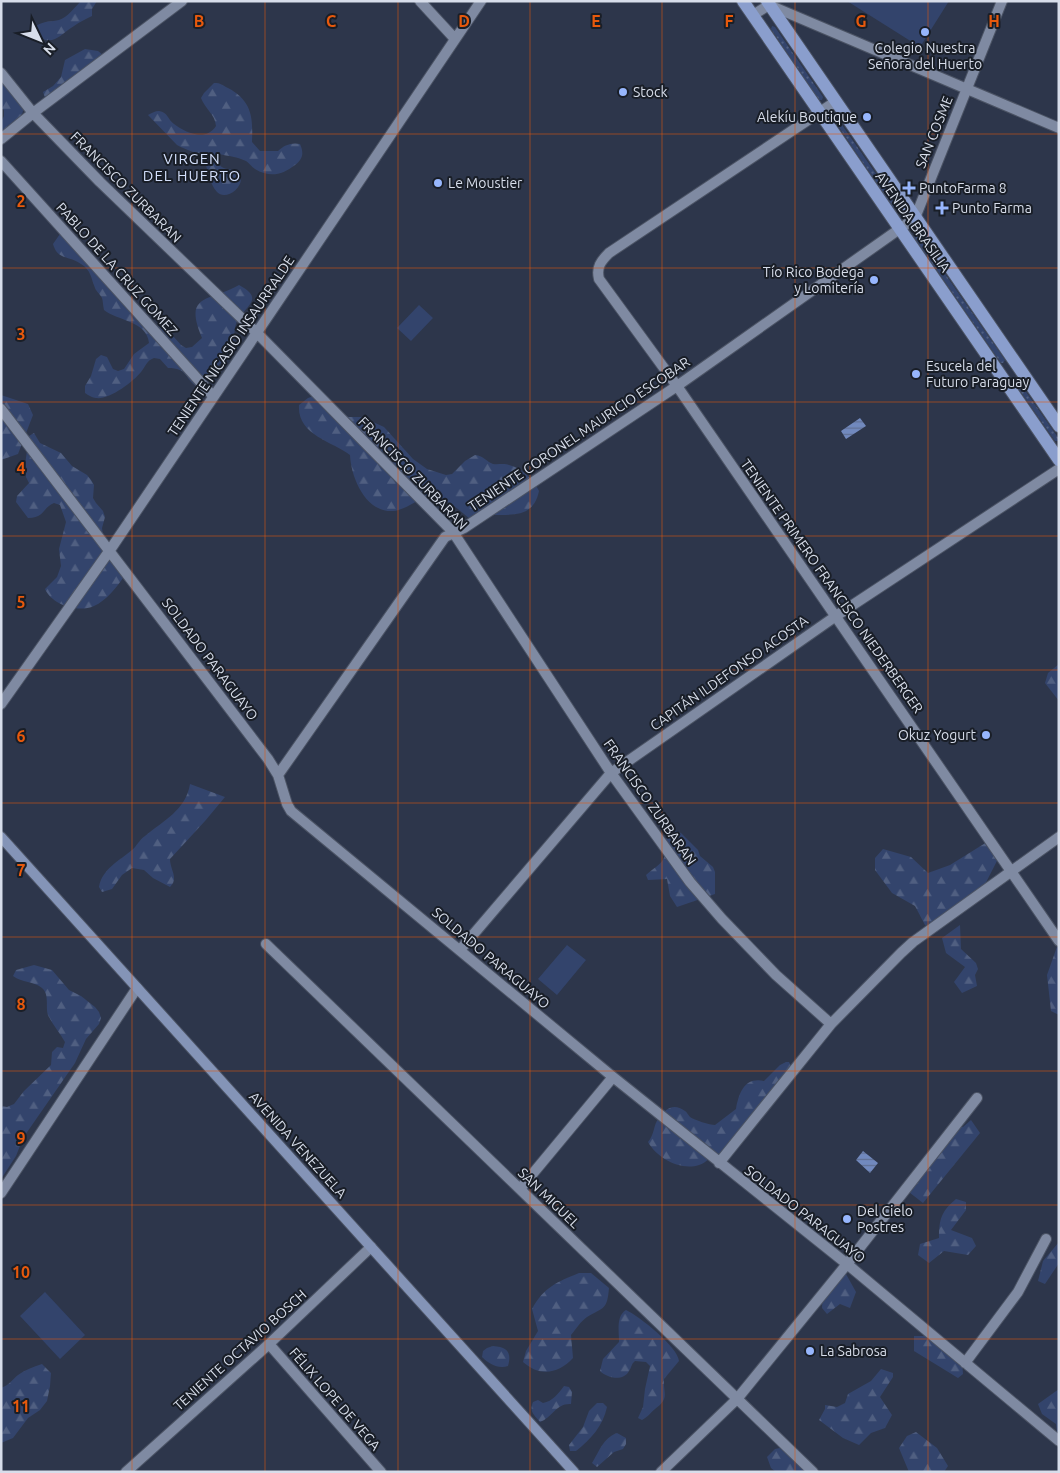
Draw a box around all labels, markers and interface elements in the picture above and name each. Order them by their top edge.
text: B [194,12,204,30]
text: C [326,12,336,30]
text: D [458,12,470,30]
text: E [591,12,601,30]
text: F [725,12,734,30]
text: G [855,12,867,30]
text: H [988,12,1000,30]
north arrow [15,15,65,65]
marker: Colegio Nuestra Señora del Huerto [919,26,931,38]
text: N [40,40,59,58]
place label: Colegio Nuestra Señora del Huerto [868,40,982,72]
place label: Stock [633,84,668,100]
marker: Stock [617,86,629,98]
street label: SAN COSME [912,94,956,170]
place label: Alekíu Boutique [757,109,857,125]
marker: Alekíu Boutique [861,111,873,123]
street label: FRANCISCO ZURBARAN [67,128,185,246]
district label: VIRGEN DEL HUERTO [143,150,241,184]
street label: AVENIDA BRASILIA [872,169,954,275]
place label: Le Moustier [448,175,523,191]
marker: Le Moustier [432,177,444,189]
place label: PuntoFarma 8 [919,180,1007,196]
marker: PuntoFarma 8 [903,182,915,194]
text: 2 [16,192,26,210]
street label: PABLO DE LA CRUZ GOMEZ [53,199,181,339]
place label: Punto Farma [952,200,1032,216]
marker: Punto Farma [936,202,948,214]
street label: TENIENTE NICASIO INSAURRALDE [165,253,298,439]
place label: Tío Rico Bodega y Lomitería [763,264,864,296]
marker: Tío Rico Bodega y Lomitería [868,274,880,286]
text: 3 [16,325,26,343]
street label: TENIENTE CORONEL MAURICIO ESCOBAR [465,354,693,514]
place label: Esucela del Futuro Paraguay [926,358,1029,390]
marker: Esucela del Futuro Paraguay [910,368,922,380]
street label: FRANCISCO ZURBARAN [355,413,471,533]
street label: TENIENTE PRIMERO FRANCISCO NIEDERBERGER [738,456,926,716]
text: 4 [16,459,26,477]
text: 5 [16,593,26,611]
street label: SOLDADO PARAGUAYO [159,595,261,723]
street label: CAPITÁN ILDEFONSO ACOSTA [646,611,811,734]
text: 6 [16,727,26,745]
place label: Okuz Yogurt [898,727,976,743]
marker: Okuz Yogurt [980,729,992,741]
street label: FRANCISCO ZURBARAN [600,736,700,868]
text: 7 [16,861,26,879]
street label: SOLDADO PARAGUAYO [429,904,553,1012]
text: 8 [16,995,26,1013]
street label: AVENIDA VENEZUELA [246,1089,350,1201]
text: 9 [16,1129,26,1147]
street label: SOLDADO PARAGUAYO [742,1162,869,1266]
street label: SAN MIGUEL [515,1165,583,1231]
place label: Del Cielo Postres [857,1203,913,1235]
marker: Del Cielo Postres [841,1213,853,1225]
text: 10 [12,1263,30,1281]
street label: TENIENTE OCTAVIO BOSCH [170,1286,310,1414]
place label: La Sabrosa [820,1343,887,1359]
street label: FÉLIX LOPE DE VEGA [286,1344,385,1454]
marker: La Sabrosa [804,1345,816,1357]
text: 11 [12,1397,30,1415]

